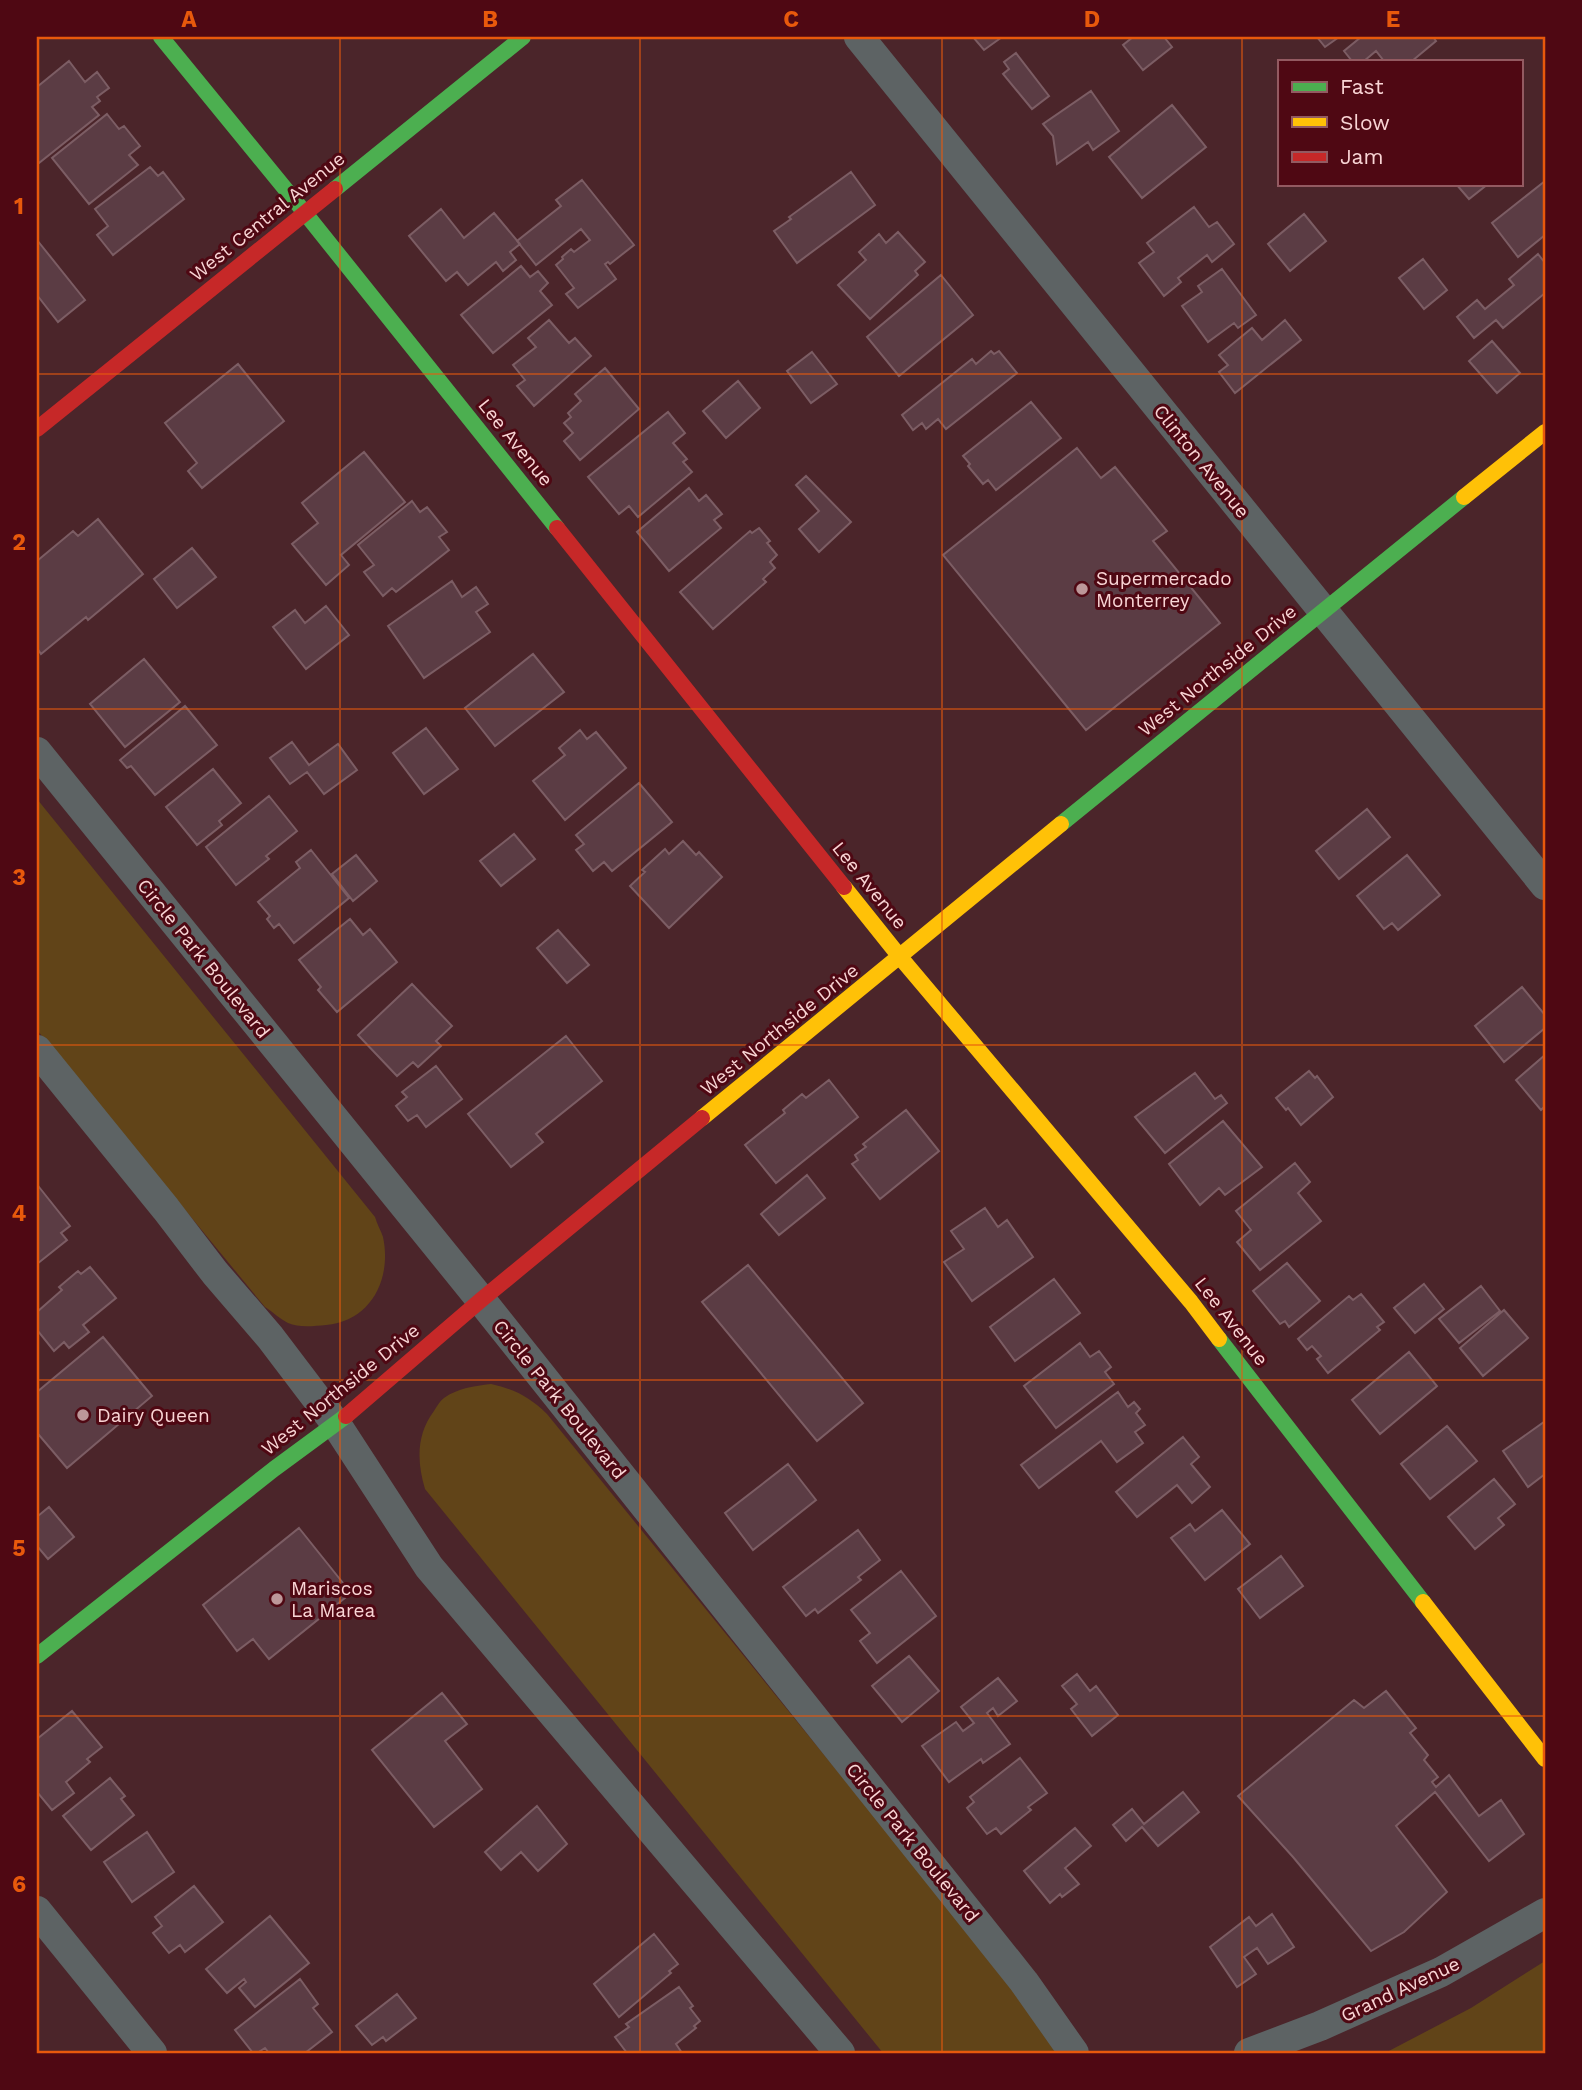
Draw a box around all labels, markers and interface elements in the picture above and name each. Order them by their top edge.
text: A [181,6,197,33]
text: B [482,6,498,33]
text: C [783,6,799,33]
text: D [1084,6,1100,33]
text: E [1386,6,1400,33]
legend [1278,60,1522,186]
text: Fast [1340,74,1384,99]
text: Slow [1340,110,1390,135]
text: Jam [1340,144,1383,169]
street label: West Central Avenue [185,147,350,286]
text: 1 [14,193,24,220]
street label: Lee Avenue [473,394,558,491]
street label: Clinton Avenue [1149,400,1254,523]
text: 2 [12,529,26,556]
place label: Supermercado Monterrey [1096,567,1232,612]
marker: Supermercado Monterrey [1074,581,1090,597]
street label: West Northside Drive [1134,600,1301,741]
street label: Lee Avenue [827,837,912,934]
text: 3 [12,864,26,891]
street label: Circle Park Boulevard [132,874,275,1043]
street label: West Northside Drive [696,959,863,1100]
text: 4 [12,1200,27,1227]
street label: Lee Avenue [1190,1272,1273,1370]
street label: Circle Park Boulevard [488,1315,631,1484]
street label: West Northside Drive [257,1319,424,1460]
place label: Dairy Queen [97,1404,210,1427]
marker: Dairy Queen [75,1407,91,1423]
text: 5 [12,1535,26,1562]
place label: Mariscos La Marea [291,1577,375,1622]
marker: Mariscos La Marea [269,1591,285,1607]
street label: Circle Park Boulevard [841,1758,984,1927]
text: 6 [12,1871,26,1898]
street label: Grand Avenue [1337,1952,1463,2027]

